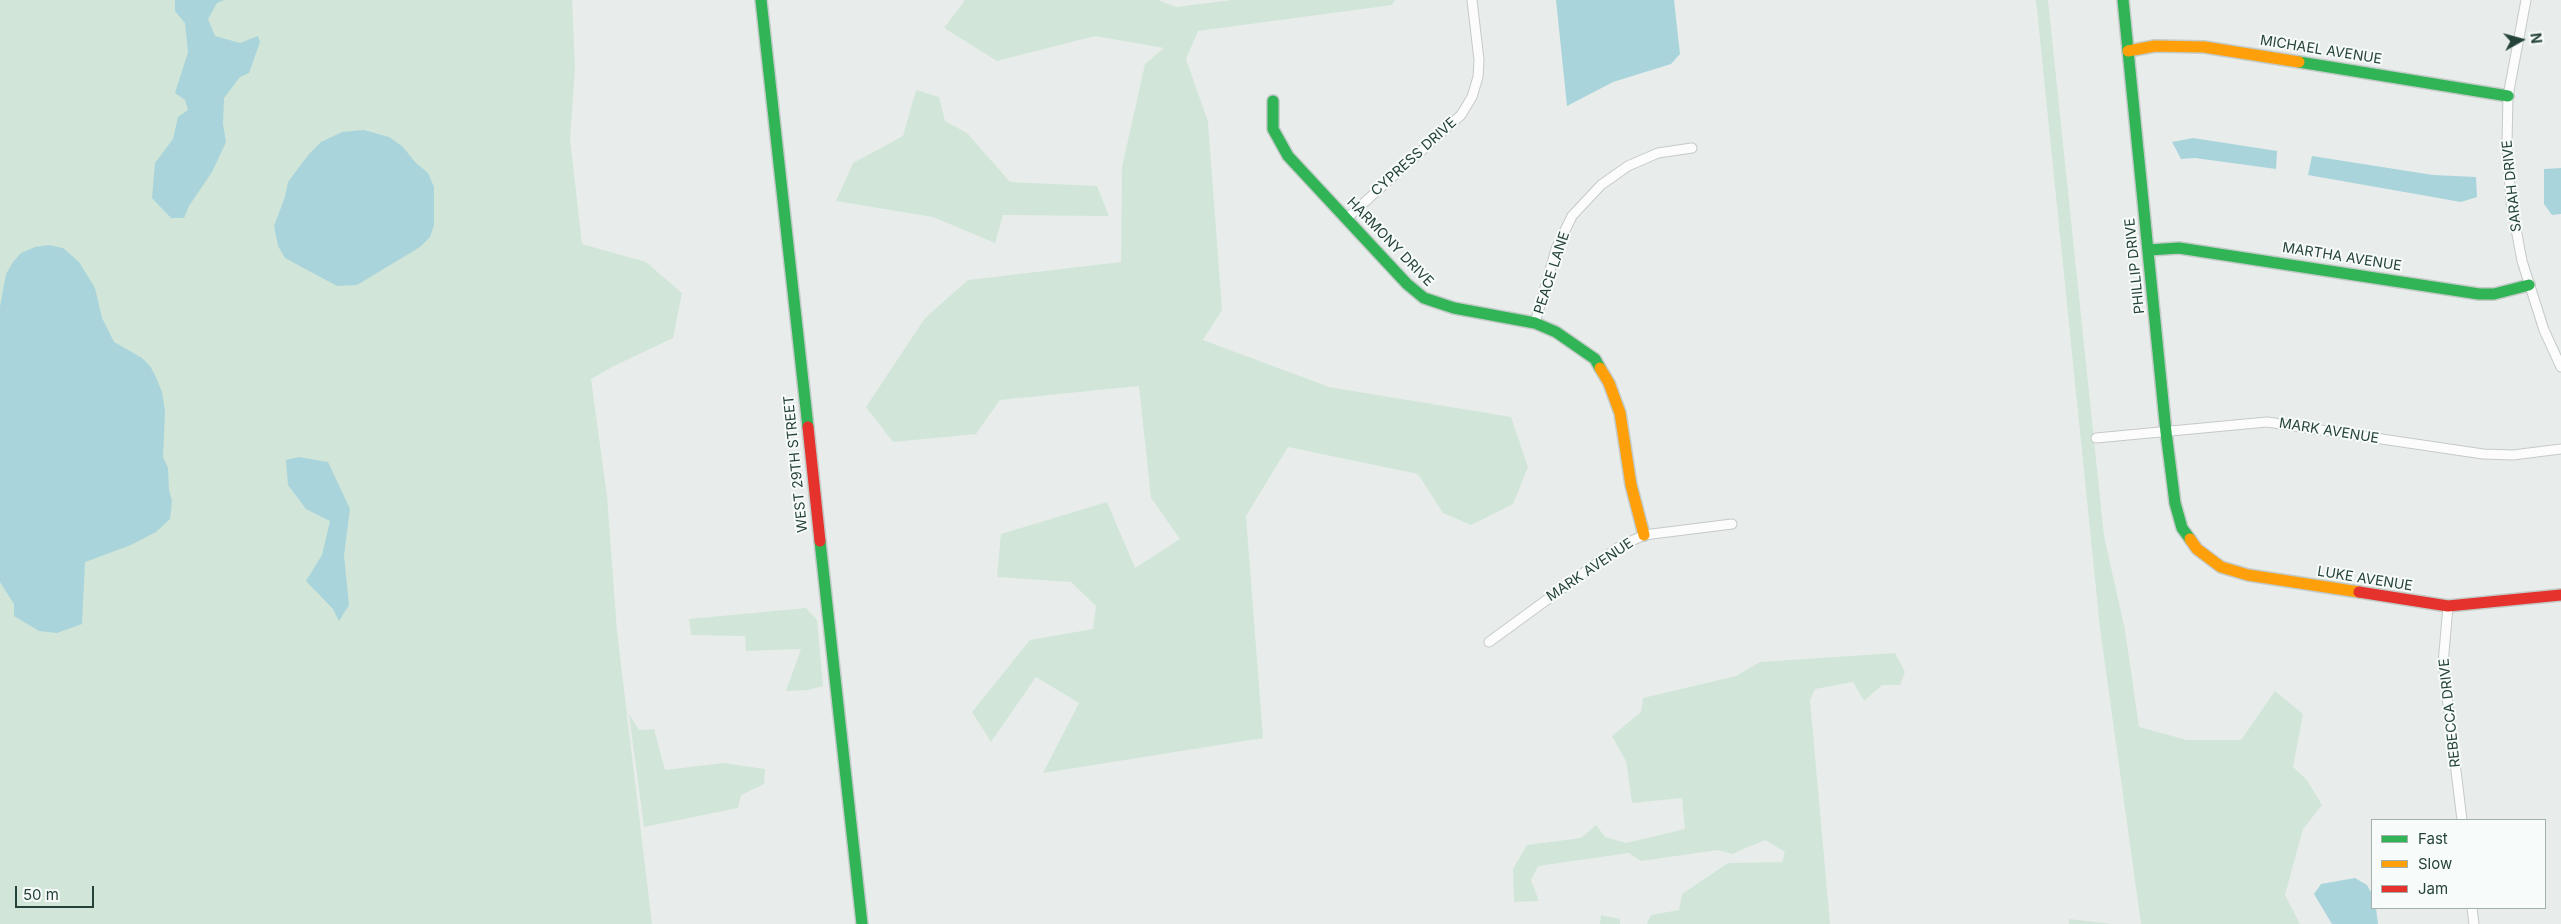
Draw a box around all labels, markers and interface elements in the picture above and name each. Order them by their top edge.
north arrow [2496,15,2546,65]
street label: MICHAEL AVENUE [2259,32,2383,68]
text: N [2527,32,2545,44]
street label: CYPRESS DRIVE [1368,114,1460,200]
street label: SARAH DRIVE [2499,139,2525,233]
street label: HARMONY DRIVE [1343,194,1437,290]
street label: PHILLIP DRIVE [2122,217,2148,315]
street label: PEACE LANE [1531,230,1573,316]
street label: MARTHA AVENUE [2281,239,2403,275]
street label: WEST 29TH STREET [780,395,812,533]
street label: MARK AVENUE [2278,415,2380,447]
street label: MARK AVENUE [1544,535,1636,605]
street label: LUKE AVENUE [2316,563,2414,595]
street label: REBECCA DRIVE [2436,658,2464,768]
legend [2371,819,2546,909]
text: Fast [2418,829,2448,848]
text: Slow [2418,854,2452,873]
scale bar [18,876,96,908]
text: Jam [2418,879,2448,898]
text: 50 m [23,885,59,904]

